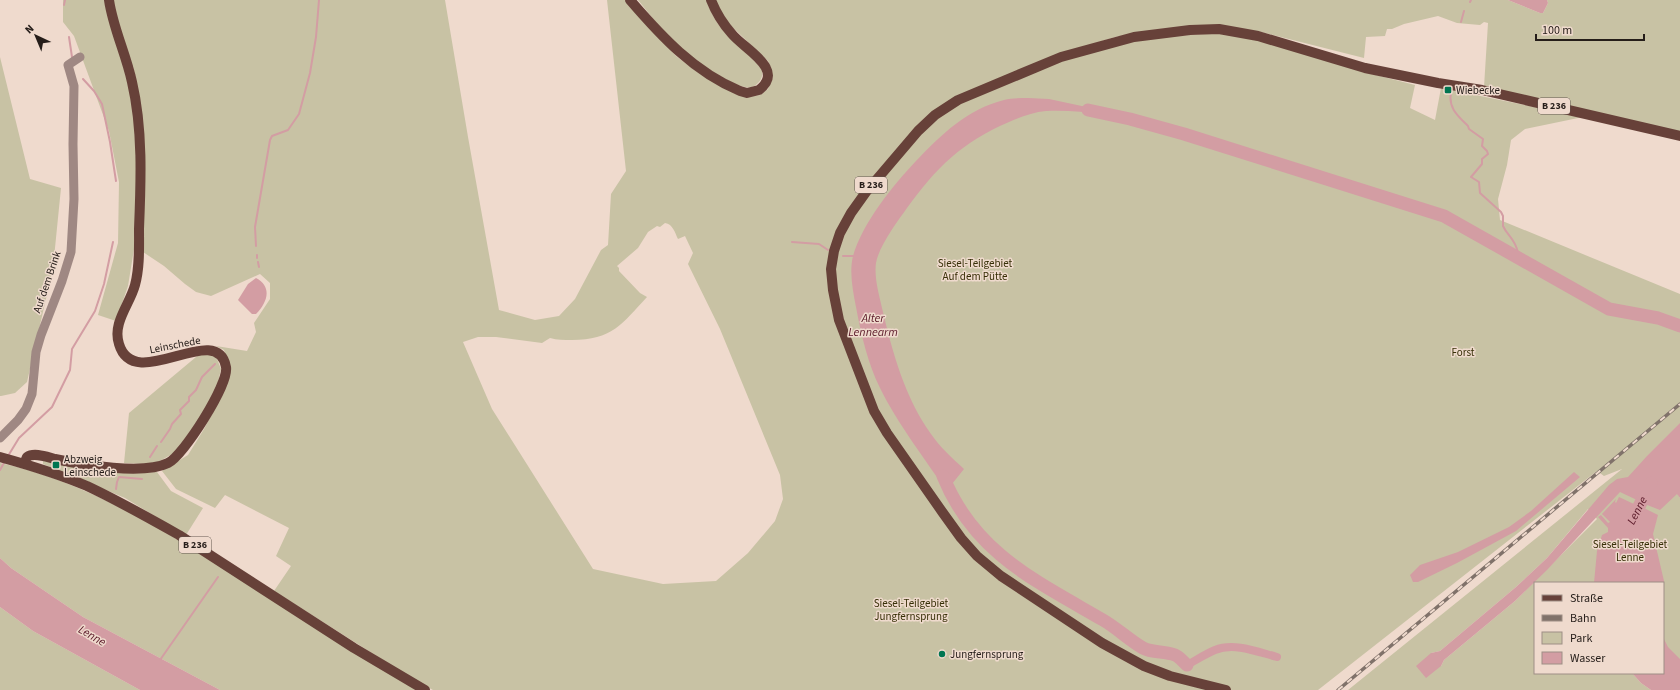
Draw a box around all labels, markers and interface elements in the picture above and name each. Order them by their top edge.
north arrow [16,16,56,56]
scale bar [1536,16,1644,42]
text: N [22,21,37,37]
text: 100 m [1542,22,1572,39]
place label: Wiebecke [1456,83,1501,98]
marker: Wiebecke [1443,85,1453,95]
road number: B 236 [1538,98,1570,114]
road number: B 236 [855,177,887,193]
street label: Auf dem Brink [29,248,65,315]
park label: Siesel-Teilgebiet Auf dem Pütte [938,256,1013,284]
water label: Alter Lennearm [848,310,898,341]
street label: Leinschede [148,333,202,357]
park label: Forst [1451,345,1475,360]
place label: Abzweig Leinschede [64,452,117,480]
marker: Abzweig Leinschede [51,460,61,470]
water label: Lenne [1623,493,1651,527]
road number: B 236 [179,537,211,553]
park label: Siesel-Teilgebiet Lenne [1593,537,1668,565]
legend [1534,582,1664,674]
text: Straße [1570,590,1603,607]
park label: Siesel-Teilgebiet Jungfernsprung [874,596,949,624]
text: Bahn [1570,610,1596,627]
water label: Lenne [75,621,109,651]
text: Park [1570,630,1592,647]
place label: Jungfernsprung [950,647,1024,662]
marker: Jungfernsprung [937,649,947,659]
text: Wasser [1570,650,1606,667]

